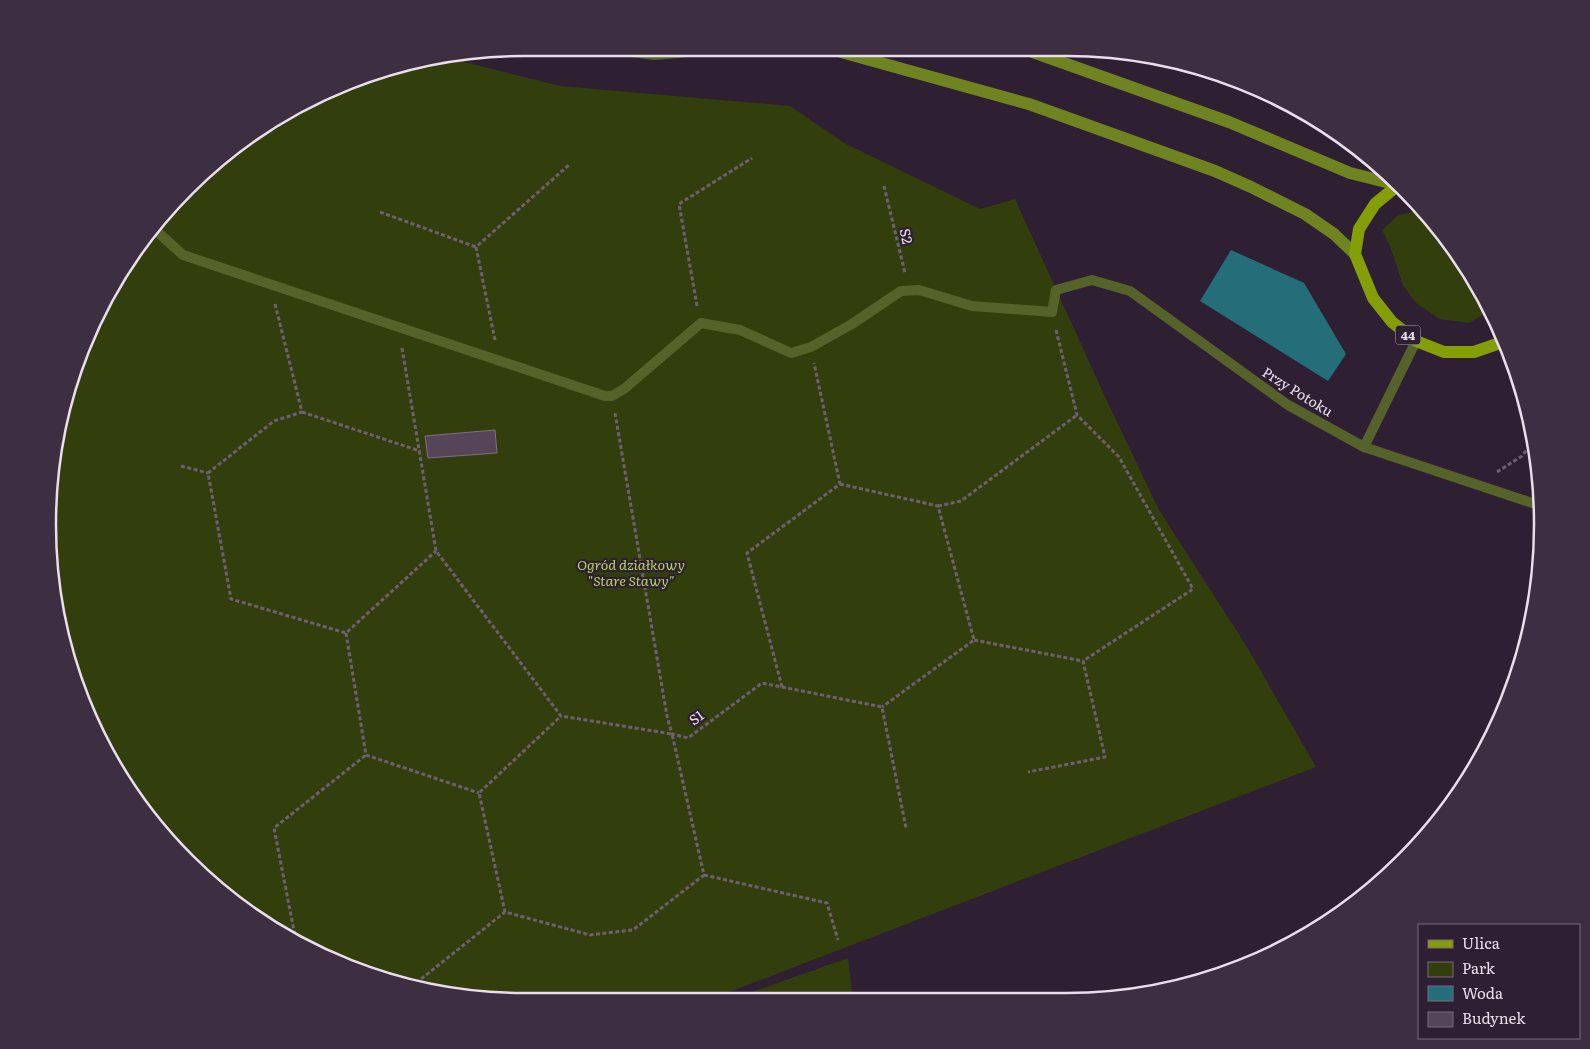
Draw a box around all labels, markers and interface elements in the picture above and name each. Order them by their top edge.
street label: S2 [896,226,918,246]
road number: 44 [1396,326,1420,344]
street label: Przy Potoku [1259,361,1337,421]
park label: Ogród działkowy "Stare Stawy" [577,554,685,590]
street label: S1 [684,705,708,729]
legend [1418,924,1580,1039]
text: Ulica [1462,931,1501,954]
text: Park [1462,956,1496,979]
text: Woda [1462,981,1504,1004]
text: Budynek [1462,1006,1526,1029]

